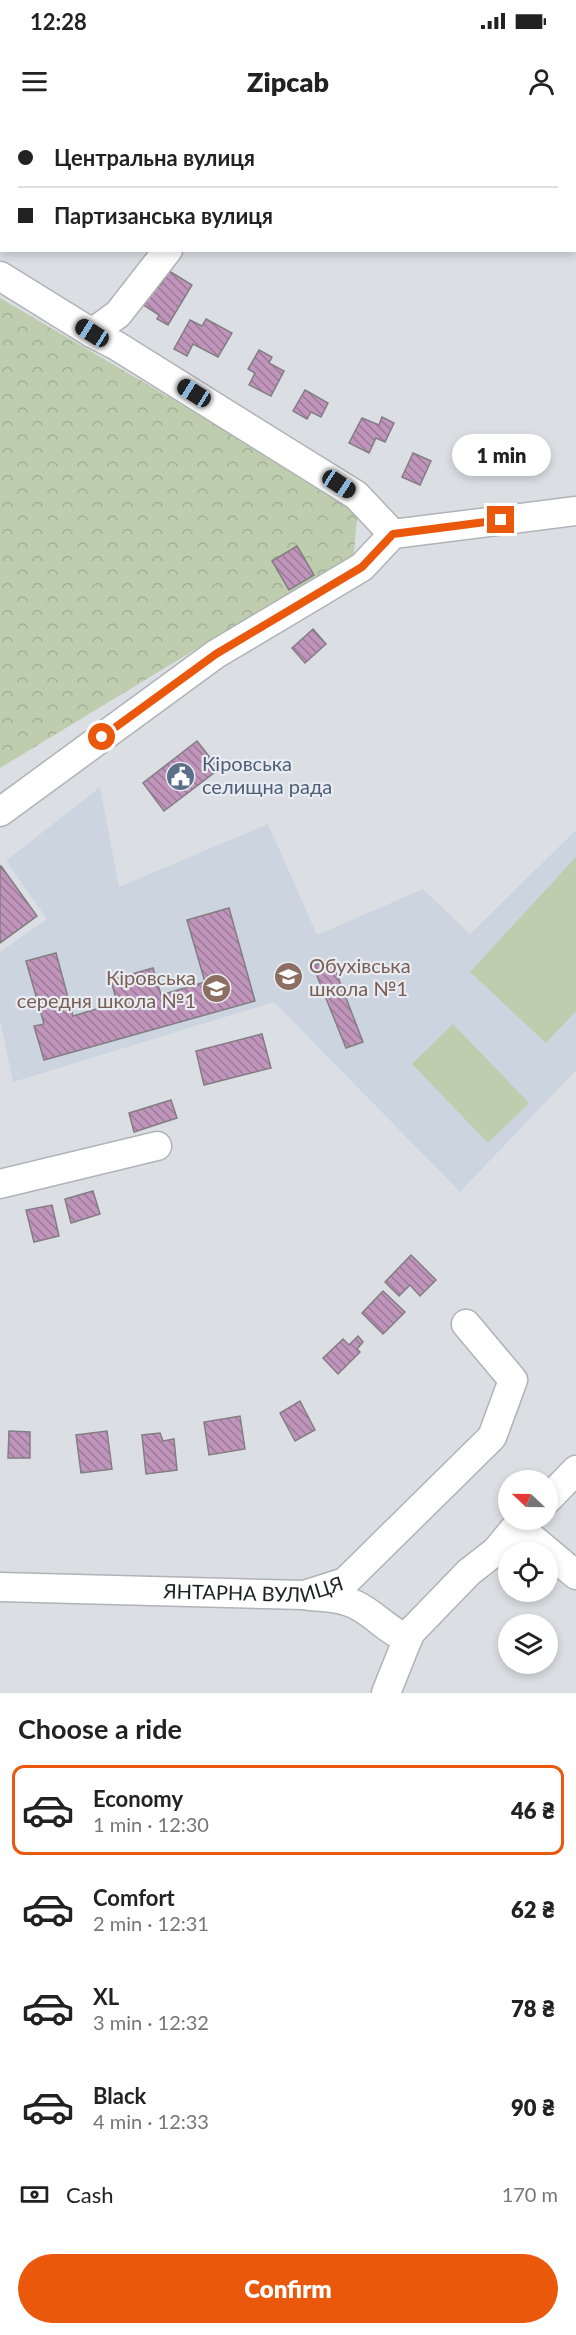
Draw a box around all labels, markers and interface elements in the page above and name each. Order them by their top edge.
text: 12:28 [30,8,87,35]
icon: menu [18,65,51,98]
text: Zipcab [247,65,329,98]
icon: person [525,65,558,98]
text: Центральна вулиця [54,144,255,171]
text: Партизанська вулиця [54,202,273,229]
car [72,316,112,350]
car [174,376,214,410]
callout: 1 min [452,433,550,475]
text: 1 min [477,443,526,467]
car [319,467,359,501]
route end [487,506,514,533]
route start [88,723,115,750]
place label: Кіровська селищна рада [202,751,332,798]
public building icon: Кіровська селищна рада [165,760,197,792]
place label: Обухівська школа №1 [309,953,411,1000]
school or university icon: Обухівська школа №1 [272,961,304,993]
place label: Кіровська середня школа №1 [17,965,196,1012]
school or university icon: Кіровська середня школа №1 [201,973,233,1005]
north arrow [498,1470,558,1530]
map controls [498,1470,558,1674]
button: locate [498,1542,558,1602]
street label: ЯНТАРНА ВУЛИЦЯ [162,1570,346,1607]
button: layers [498,1614,558,1674]
text: Choose a ride [18,1712,182,1745]
icon: car [21,1783,75,1837]
text: Economy [93,1785,183,1812]
text: 46 ₴ [511,1797,555,1824]
text: 1 min · 12:30 [93,1812,209,1836]
icon: car [21,1882,75,1936]
text: Comfort [93,1884,175,1911]
text: 62 ₴ [511,1896,555,1923]
text: 2 min · 12:31 [93,1911,209,1935]
icon: car [21,1981,75,2035]
text: XL [93,1983,119,2010]
text: 78 ₴ [511,1995,555,2022]
text: 3 min · 12:32 [93,2010,209,2034]
icon: car [21,2080,75,2134]
text: Black [93,2082,146,2109]
text: 90 ₴ [511,2094,555,2121]
text: 4 min · 12:33 [93,2109,209,2133]
icon: cash [18,2178,51,2211]
text: Cash [66,2181,113,2208]
text: 170 m [502,2182,558,2206]
button: Confirm [18,2254,558,2323]

